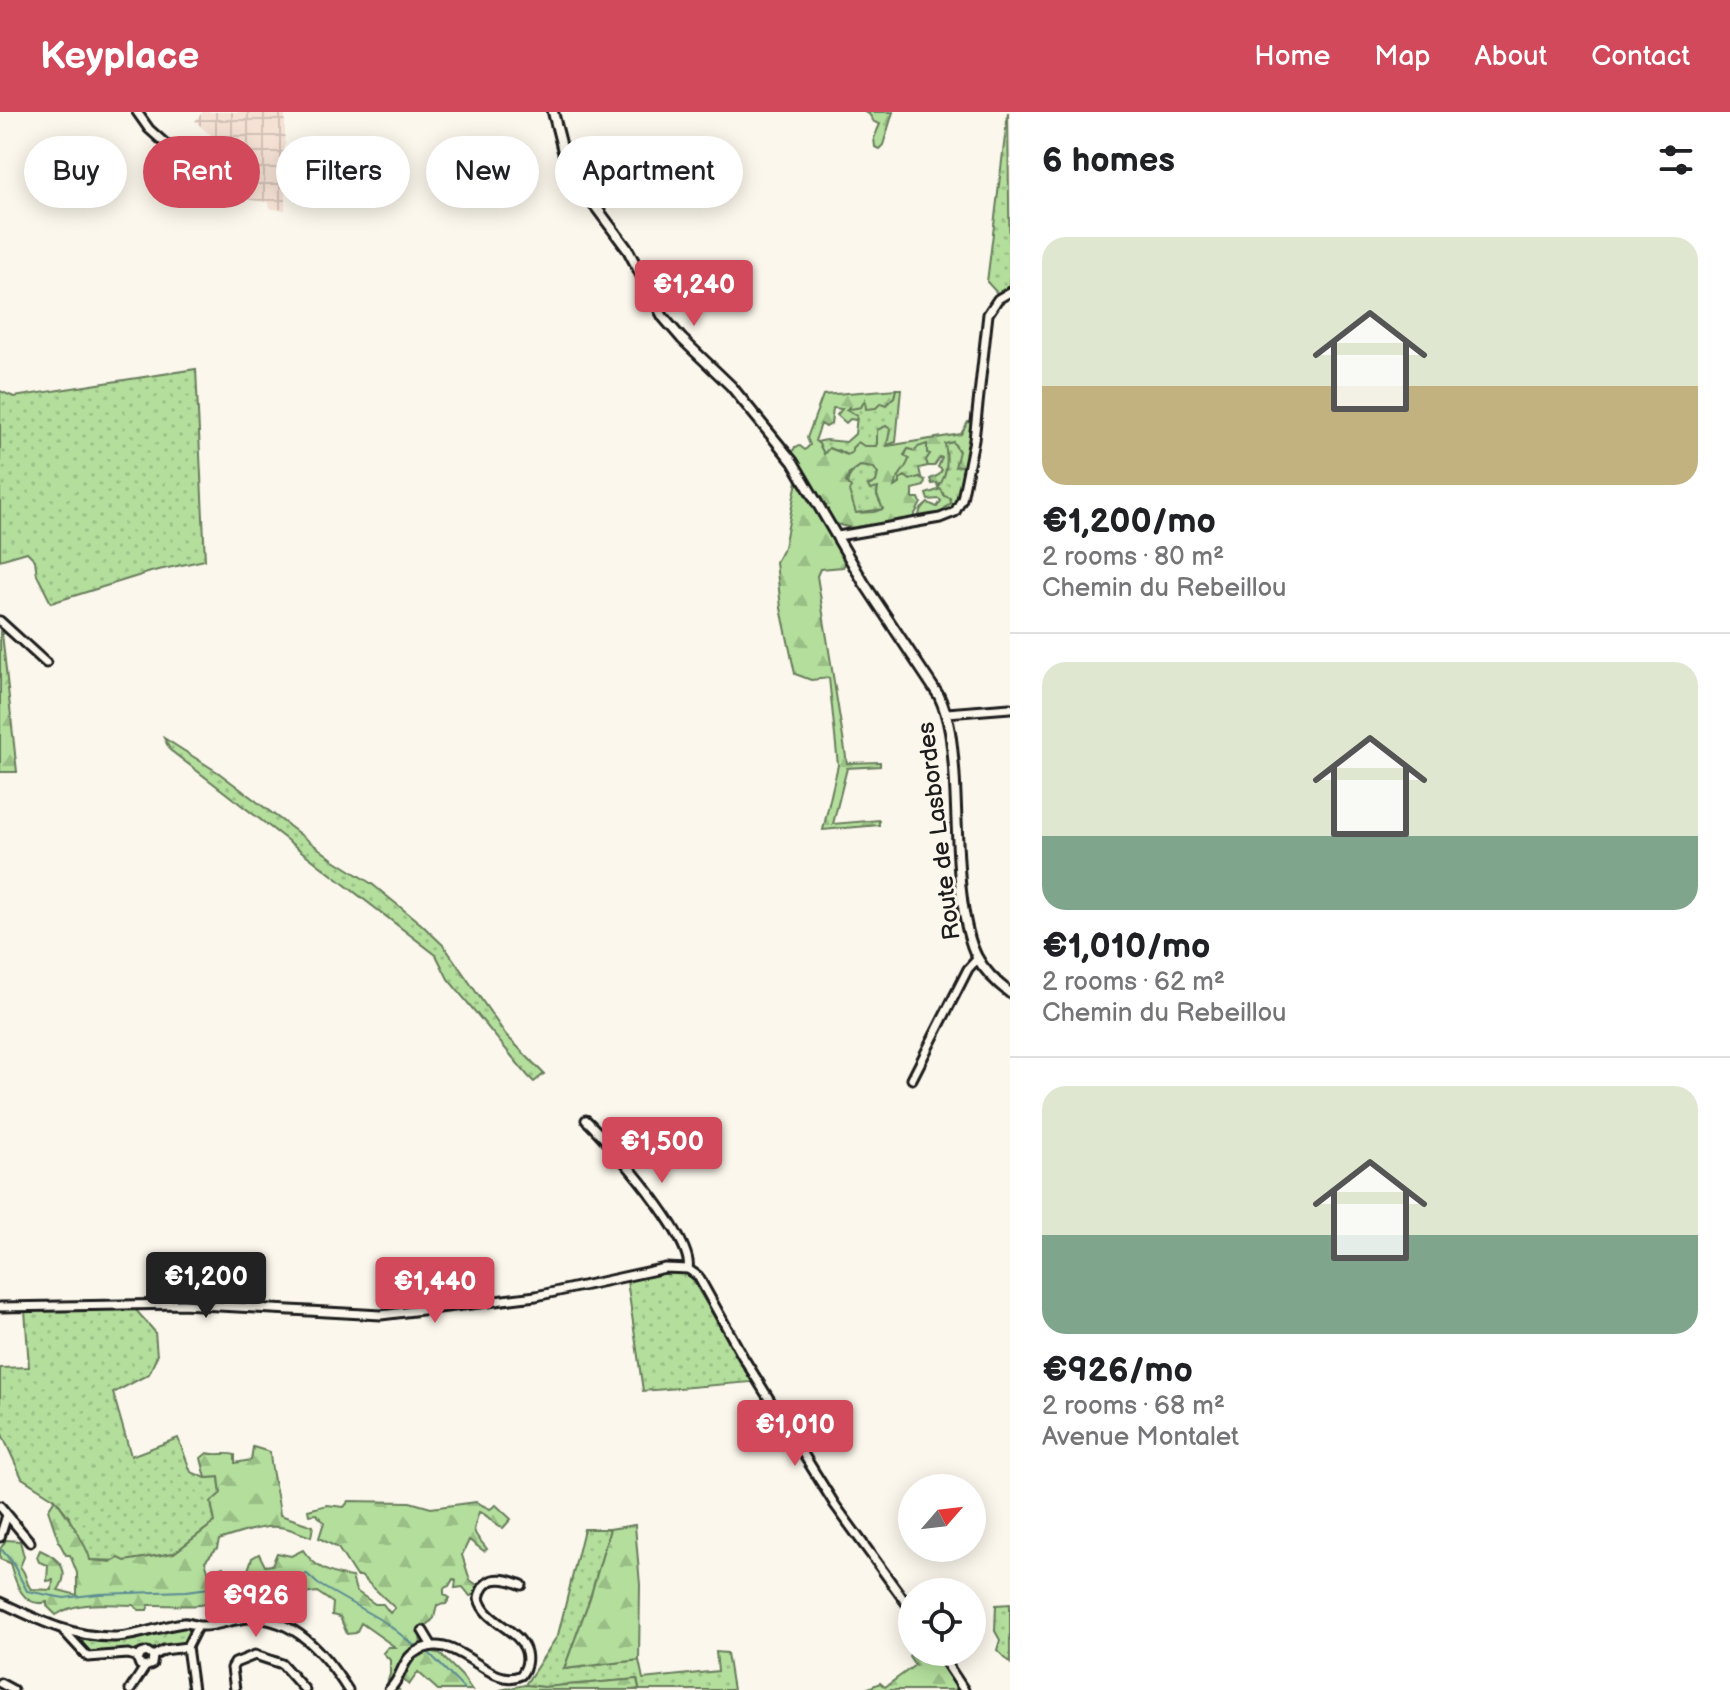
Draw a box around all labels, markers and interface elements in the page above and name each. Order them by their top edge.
text: Keyplace [40,34,199,79]
text: Home [1254,40,1330,73]
text: Map [1374,40,1431,73]
text: About [1475,40,1547,73]
text: Contact [1591,40,1690,73]
chip: Buy [24,136,127,208]
chip: Rent [143,136,260,208]
chip: Filters [276,136,410,208]
chip: New [426,136,539,208]
chip: Apartment [555,136,743,208]
icon: filters [1654,138,1698,182]
text: 6 homes [1042,140,1175,181]
pin: €1,240 [629,260,759,328]
text: €1,240 [653,270,735,301]
icon: home [1298,289,1442,433]
text: €1,200/mo [1042,501,1216,542]
text: 2 rooms · 80 m² [1042,542,1224,573]
text: Chemin du Rebeillou [1042,573,1286,604]
icon: home [1298,714,1442,858]
street label: Route de Lasbordes [911,720,967,942]
text: €1,010/mo [1042,926,1210,967]
text: 2 rooms · 62 m² [1042,967,1225,998]
text: Chemin du Rebeillou [1042,998,1286,1029]
pin: €1,500 [597,1117,727,1185]
text: €1,500 [620,1127,704,1158]
icon: home [1298,1138,1442,1282]
pin: €1,200 [141,1252,271,1320]
pin: €1,440 [370,1257,500,1325]
text: €1,200 [164,1262,248,1293]
text: €1,440 [393,1267,477,1298]
text: €926/mo [1042,1350,1193,1391]
text: 2 rooms · 68 m² [1042,1391,1225,1422]
pin: €1,010 [730,1400,860,1468]
text: €1,010 [755,1410,835,1441]
text: Avenue Montalet [1042,1422,1239,1453]
north arrow [898,1474,986,1562]
map controls [898,1474,986,1666]
pin: €926 [209,1571,303,1639]
button: locate [898,1578,986,1666]
text: €926 [223,1581,289,1612]

